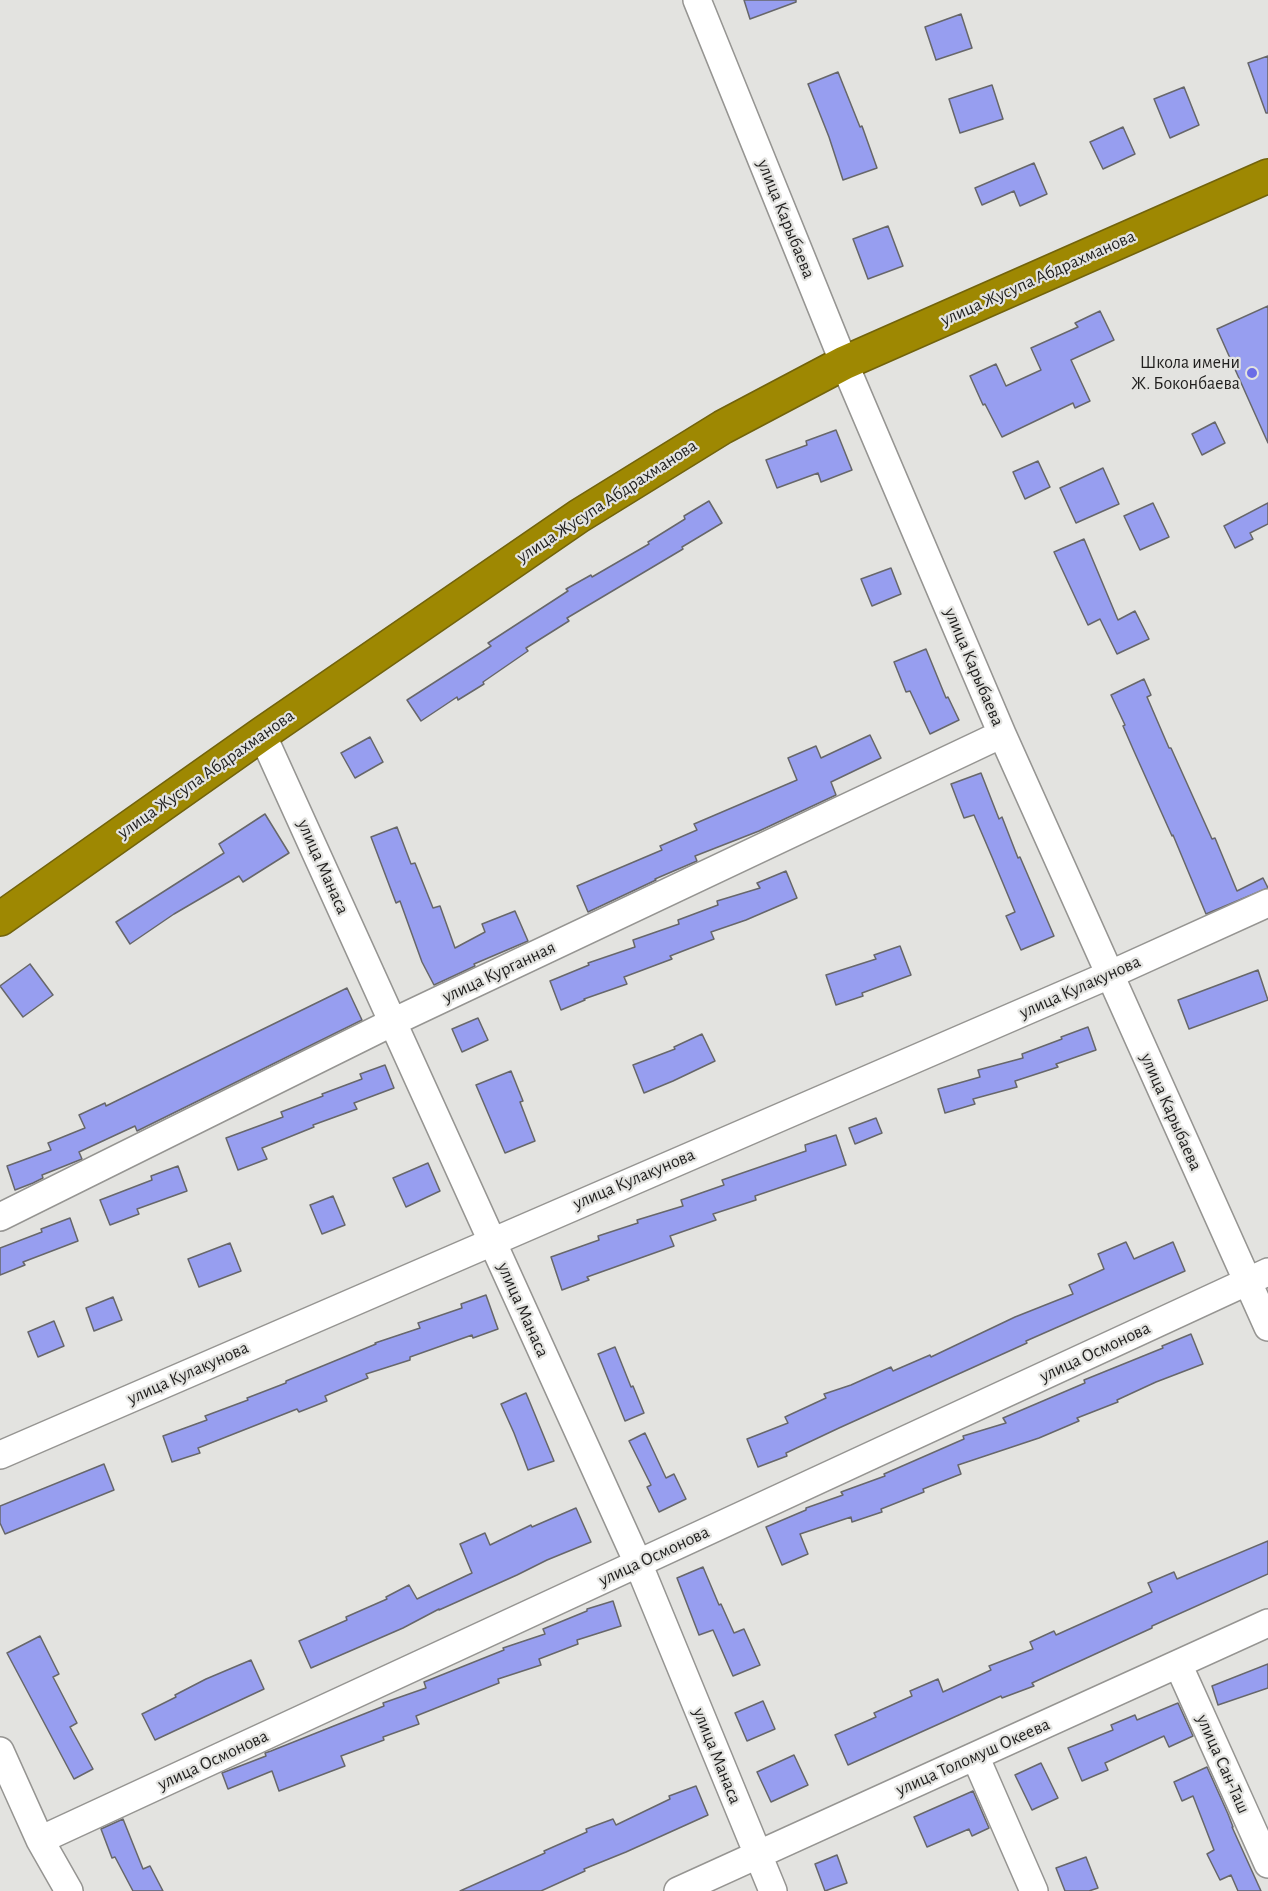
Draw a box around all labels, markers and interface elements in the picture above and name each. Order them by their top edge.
street label: улица Карыбаева [752,156,820,282]
street label: улица Жусупа Абдрахманова [937,225,1139,331]
place label: Школа имени Ж. Боконбаева [1131,352,1240,394]
marker: Школа имени Ж. Боконбаева [1245,366,1259,380]
street label: улица Жусупа Абдрахманова [513,435,701,567]
street label: улица Карыбаева [939,605,1009,729]
street label: улица Жусупа Абдрахманова [114,705,298,843]
street label: улица Манаса [292,816,354,918]
street label: улица Курганная [439,936,559,1008]
street label: улица Кулакунова [1016,951,1144,1023]
street label: улица Карыбаева [1135,1050,1207,1174]
street label: улица Кулакунова [570,1144,698,1214]
street label: улица Манаса [492,1259,554,1361]
street label: улица Осмонова [1036,1317,1154,1387]
street label: улица Кулакунова [124,1337,252,1409]
street label: улица Осмонова [595,1521,713,1591]
street label: улица Манаса [688,1705,746,1807]
street label: улица Сан-Таш [1192,1711,1254,1817]
street label: улица Толомуш Океева [893,1713,1053,1801]
street label: улица Осмонова [154,1725,272,1795]

